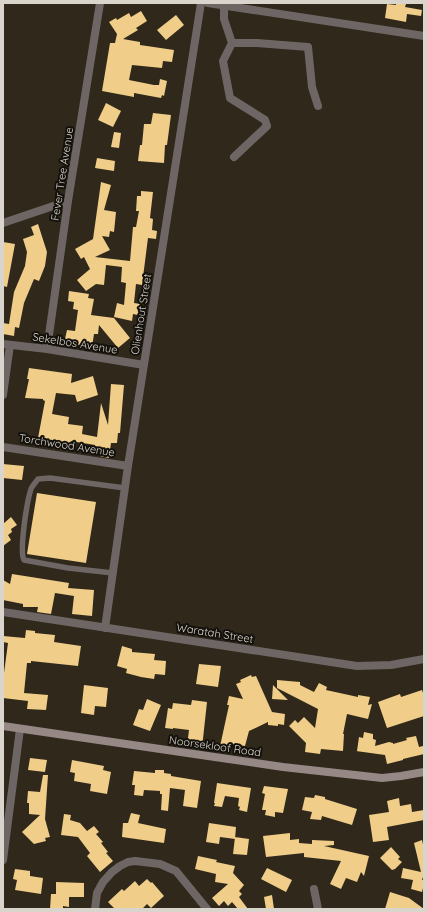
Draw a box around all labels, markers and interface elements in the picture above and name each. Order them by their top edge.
street label: Fever Tree Avenue [48,126,76,222]
street label: Olienhout Street [128,272,154,356]
street label: Sekelbos Avenue [31,329,119,357]
street label: Torchwood Avenue [18,431,116,459]
street label: Waratah Street [176,620,255,646]
street label: Noorsekloof Road [168,733,262,759]

